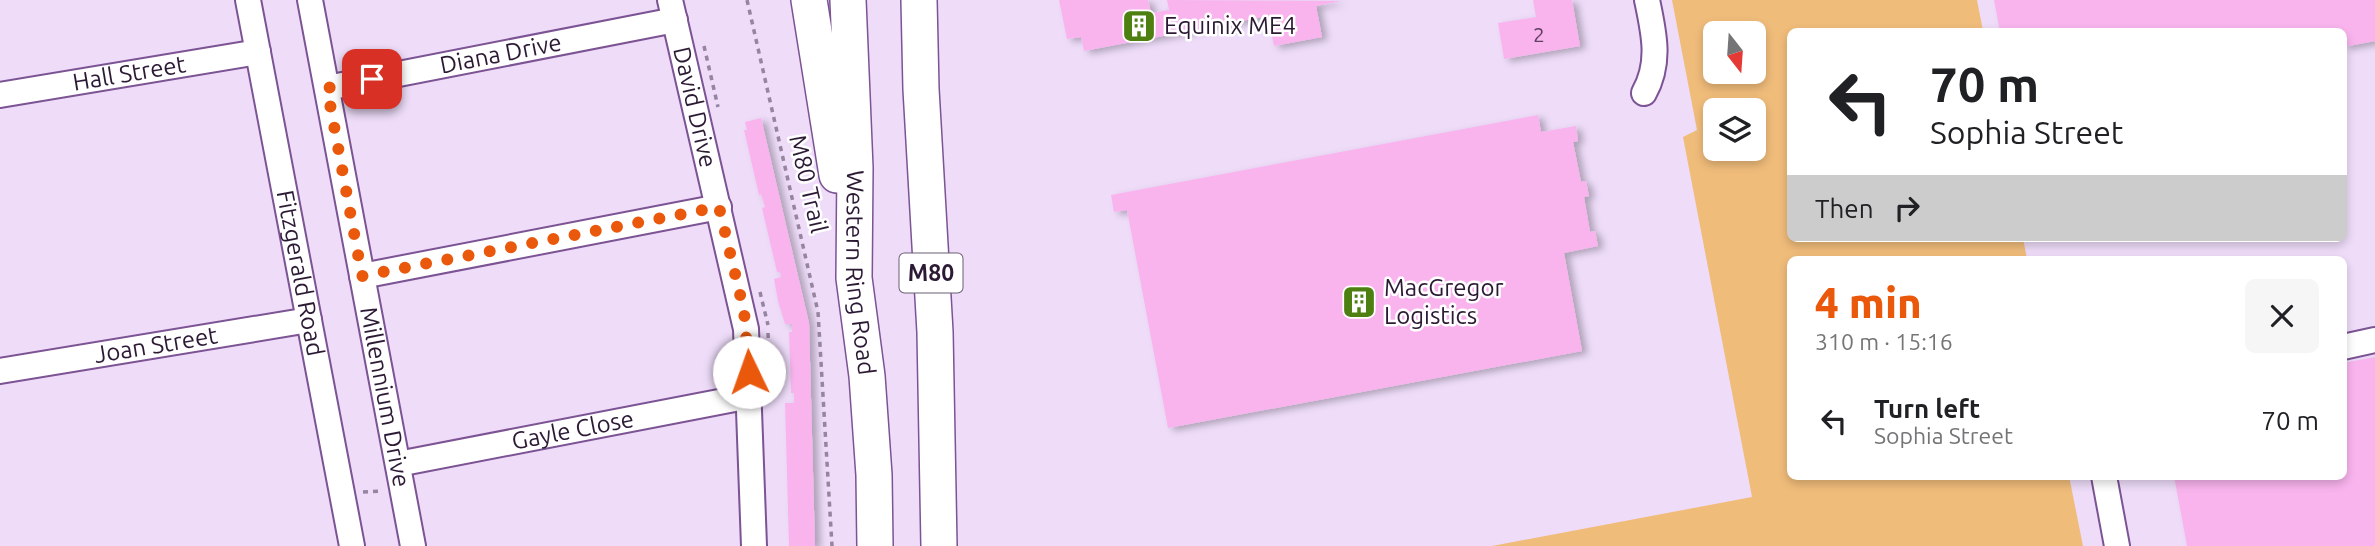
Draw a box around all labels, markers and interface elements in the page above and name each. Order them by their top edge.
building icon: Equinix ME4 [1120,7,1158,45]
place label: Equinix ME4 [1164,12,1296,39]
north arrow [1703,21,1766,84]
map controls [1703,21,1766,161]
house number: 2 [1533,22,1545,46]
street label: Diana Drive [437,28,564,79]
street label: David Drive [668,44,722,170]
pin [342,49,402,109]
street label: Hall Street [71,50,188,96]
icon: left [1815,56,1906,147]
text: 70 m [1930,56,2039,111]
icon: arrive [353,60,391,98]
button: layers [1703,98,1766,161]
text: Sophia Street [1930,114,2123,150]
street label: M80 Trail [784,132,833,235]
street label: Western Ring Road [841,170,881,377]
street label: Fitzgerald Road [271,188,330,358]
icon: right [1888,189,1926,227]
text: Then [1815,194,1874,223]
road number: M80 [900,254,962,292]
place label: MacGregor Logistics [1384,274,1504,329]
text: 4 min [1815,279,1922,326]
button: close [2245,279,2319,353]
building icon: MacGregor Logistics [1340,283,1378,321]
street label: Millennium Drive [355,305,416,489]
street label: Joan Street [92,321,220,368]
text: 310 m · 15:16 [1815,329,1953,354]
position arrow [712,335,786,409]
text: Turn left [1874,394,1980,423]
icon: left [1815,402,1853,440]
street label: Gayle Close [509,405,636,455]
text: 70 m [2261,406,2319,435]
text: Sophia Street [1874,423,2013,448]

